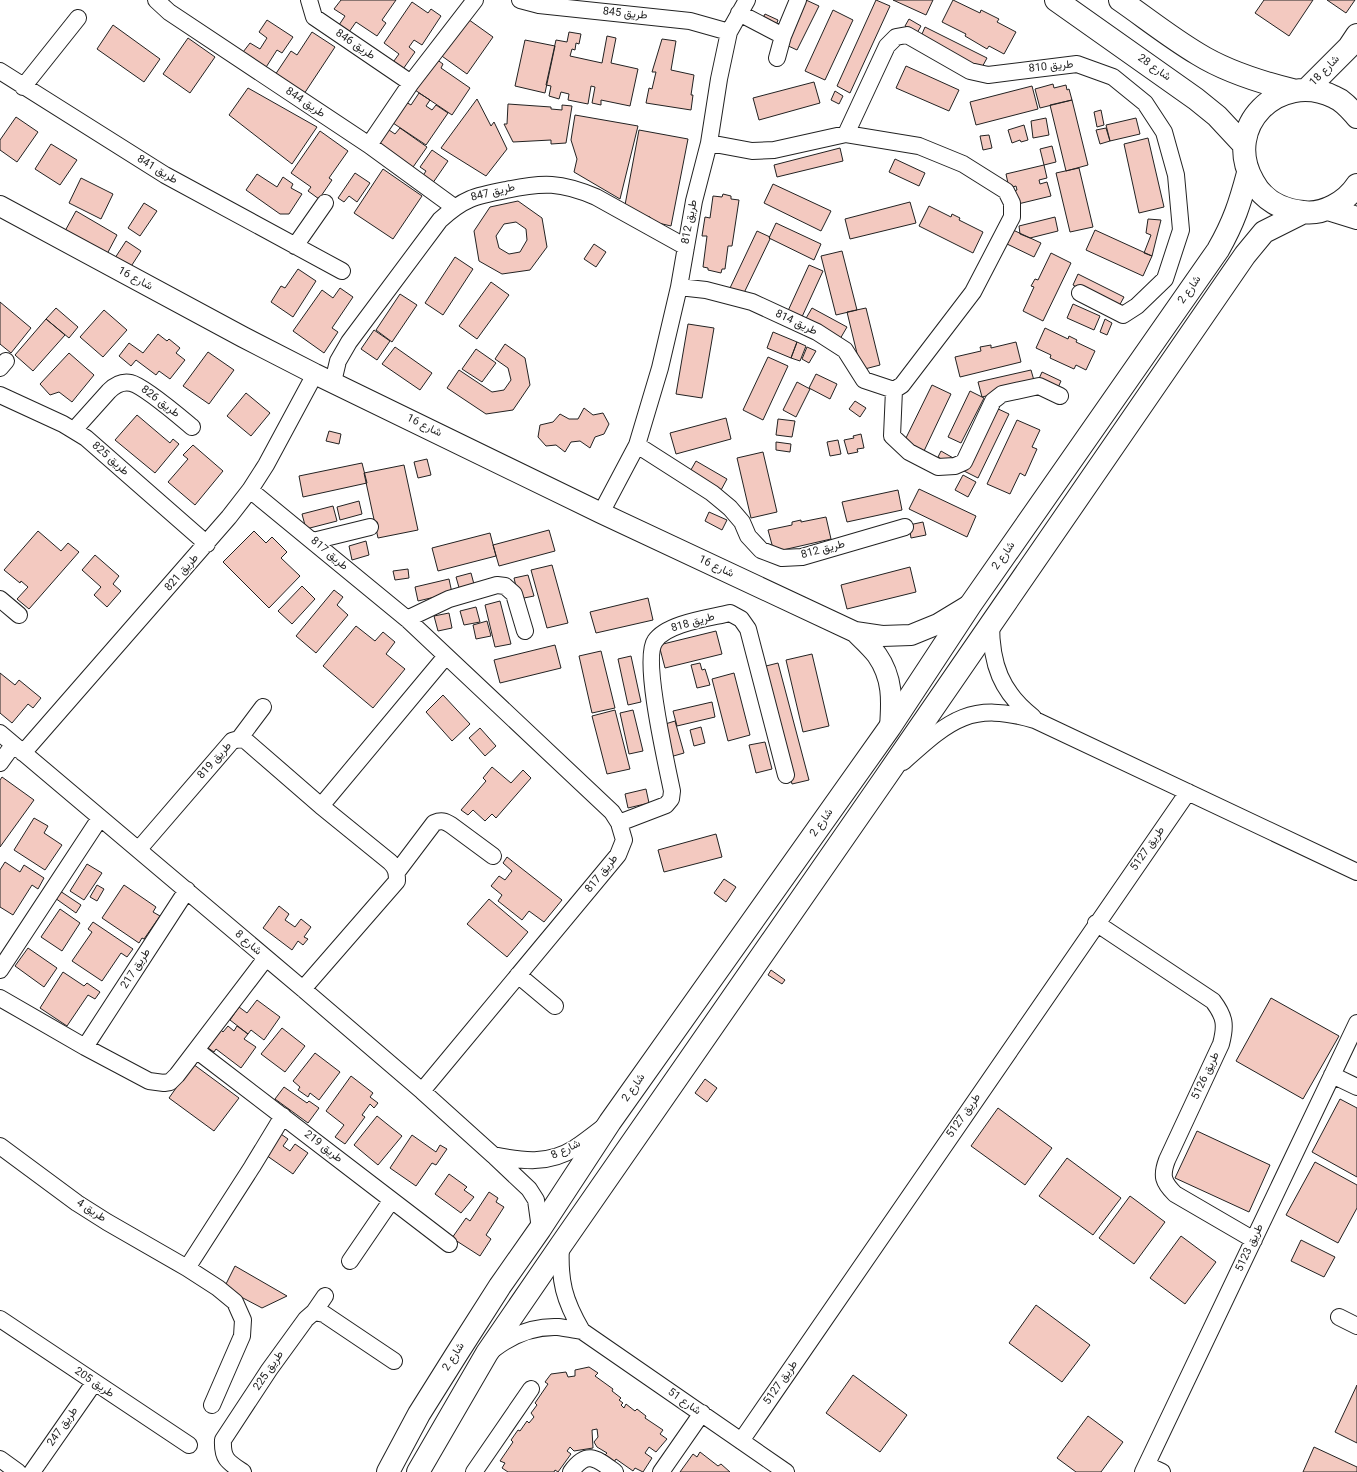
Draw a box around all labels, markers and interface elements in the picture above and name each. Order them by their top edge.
street label: طريق 845 [602,3,648,25]
street label: طريق 846 [332,25,378,65]
street label: شارع 28 [1134,50,1174,86]
street label: شارع 18 [1306,51,1344,90]
street label: طريق 810 [1028,56,1074,78]
street label: طريق 844 [282,83,328,123]
street label: طريق 841 [133,151,181,189]
street label: طريق 847 [469,179,517,207]
street label: طريق 812 [677,198,703,246]
street label: شارع 16 [114,263,156,295]
street label: شارع 2 [1174,272,1206,308]
street label: طريق 814 [772,306,820,340]
street label: طريق 826 [137,382,183,422]
street label: شارع 16 [403,410,445,442]
street label: طريق 825 [88,438,132,480]
street label: طريق 817 [306,533,352,575]
street label: طريق 812 [799,536,847,564]
street label: شارع 2 [988,538,1020,574]
street label: طريق 821 [161,551,203,595]
street label: شارع 16 [695,551,737,583]
street label: طريق 818 [669,609,717,637]
street label: طريق 819 [194,739,236,783]
street label: شارع 2 [806,805,838,841]
street label: طريق 5127 [1126,823,1170,875]
street label: طريق 817 [581,851,623,897]
street label: شارع 8 [231,926,266,960]
street label: طريق 217 [117,946,155,992]
street label: طريق 5126 [1188,1049,1224,1103]
street label: شارع 2 [618,1070,650,1106]
street label: طريق 5127 [942,1090,986,1142]
street label: طريق 219 [300,1127,346,1167]
street label: شارع 8 [548,1135,584,1164]
street label: طريق 4 [73,1195,109,1227]
street label: طريق 5123 [1232,1221,1268,1275]
street label: شارع 2 [439,1339,470,1375]
street label: طريق 225 [249,1348,289,1394]
street label: طريق 5127 [759,1357,803,1409]
street label: طريق 205 [71,1363,117,1403]
street label: شارع 51 [664,1384,704,1420]
street label: طريق 247 [43,1404,83,1450]

